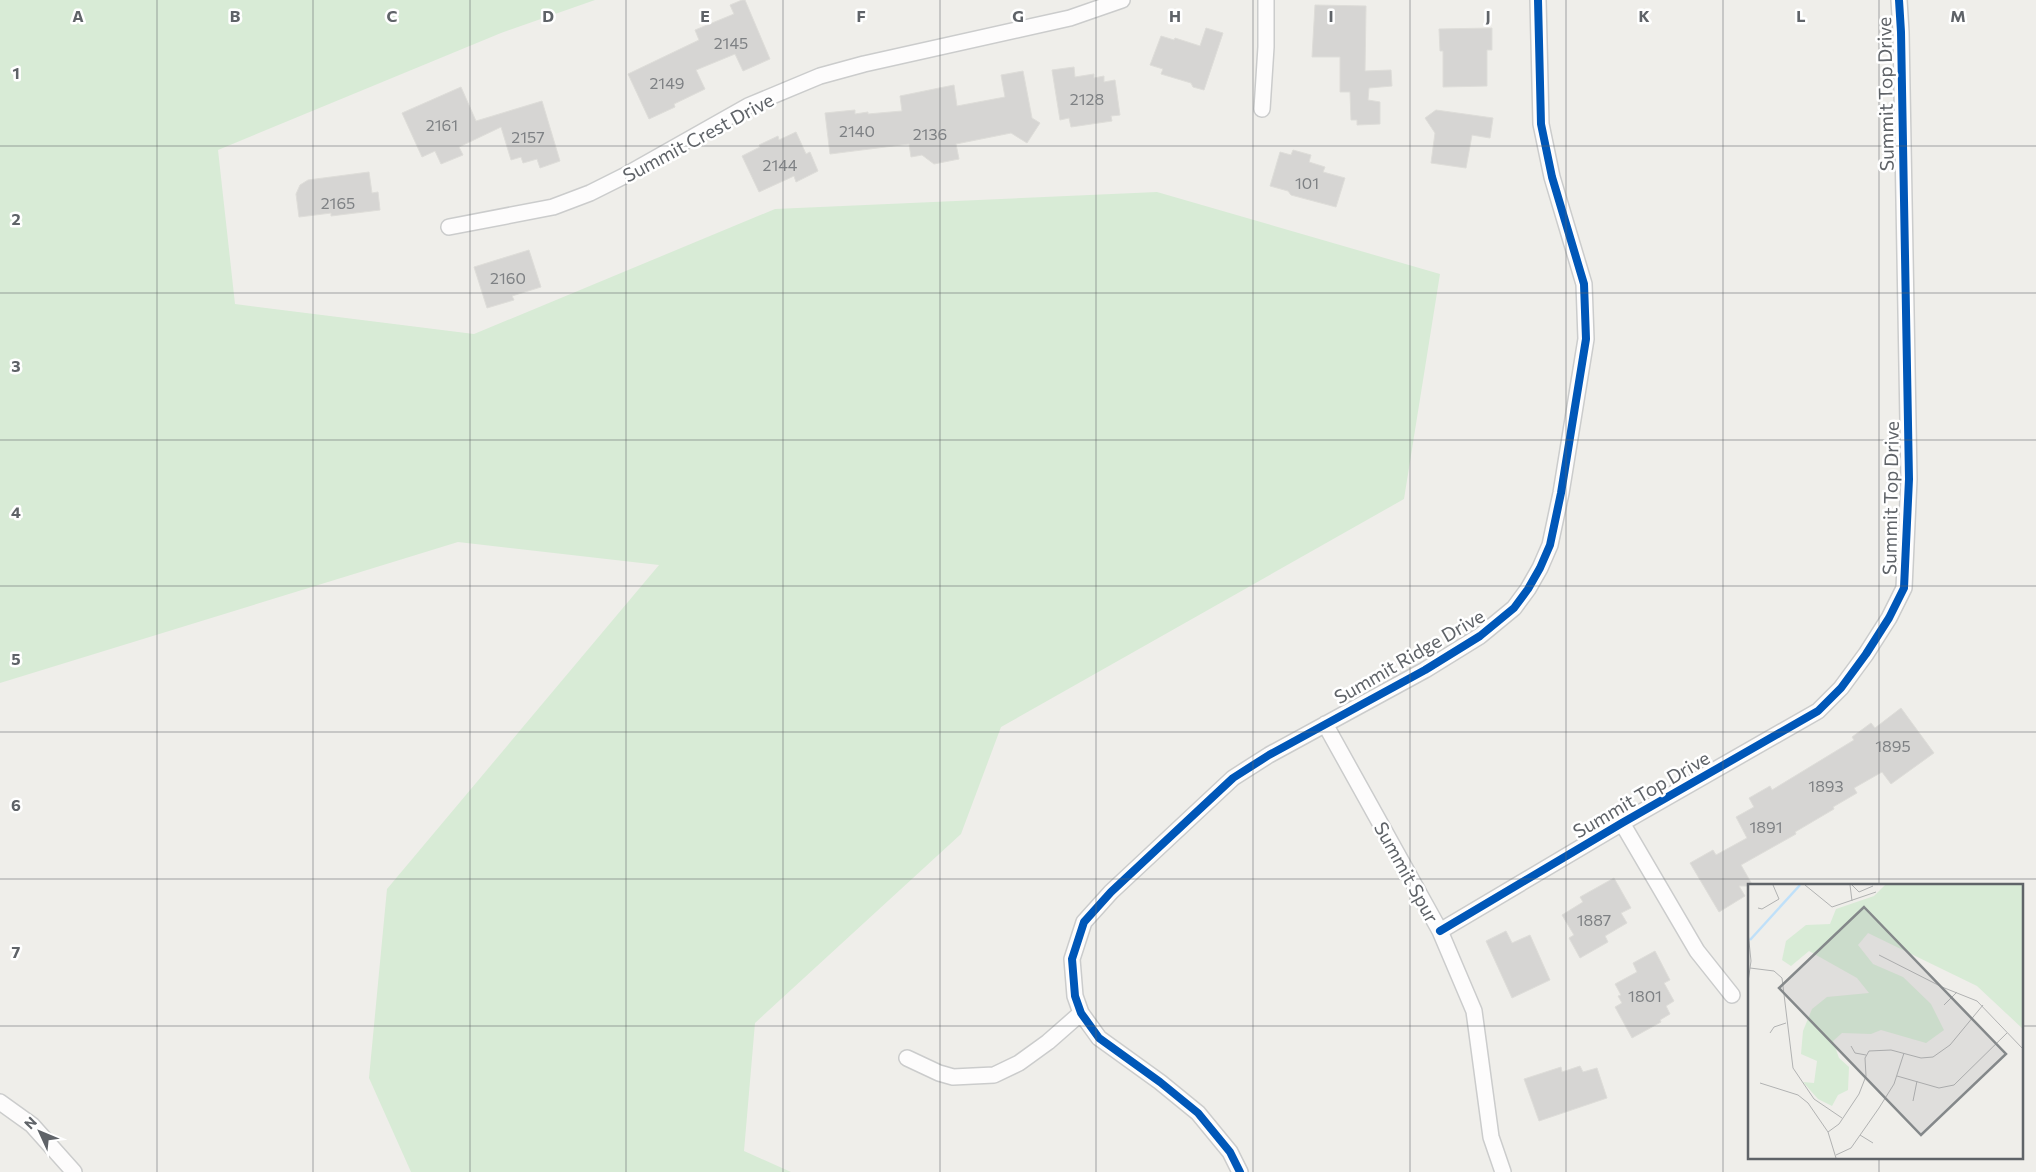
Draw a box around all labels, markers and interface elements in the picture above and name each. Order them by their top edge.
text: A [72,6,84,25]
text: B [230,6,241,25]
text: C [387,6,398,25]
text: D [542,6,554,25]
text: E [700,6,710,25]
text: F [856,6,866,25]
text: G [1012,6,1024,25]
text: H [1169,6,1181,25]
text: I [1328,6,1334,25]
text: J [1485,6,1491,25]
text: K [1638,6,1650,25]
text: L [1796,6,1806,25]
text: M [1950,6,1966,25]
street label: Summit Top Drive [1872,17,1898,171]
house number: 2145 [714,33,748,52]
text: 1 [12,63,20,82]
house number: 2149 [649,73,685,92]
street label: Summit Crest Drive [619,88,777,186]
house number: 2128 [1070,89,1104,108]
house number: 2161 [426,115,458,134]
house number: 2140 [839,121,875,140]
house number: 2136 [913,124,947,143]
house number: 2157 [511,127,545,146]
house number: 2144 [763,155,798,174]
house number: 101 [1295,173,1319,192]
house number: 2165 [321,193,355,212]
text: 2 [11,209,21,228]
house number: 2160 [490,268,526,287]
text: 3 [11,356,21,375]
street label: Summit Top Drive [1877,421,1903,575]
text: 4 [11,502,21,521]
street label: Summit Ridge Drive [1330,604,1488,708]
text: 5 [11,649,21,668]
house number: 1895 [1875,736,1911,755]
street label: Summit Top Drive [1569,746,1713,842]
house number: 1893 [1808,776,1844,795]
text: 6 [11,795,21,814]
house number: 1891 [1749,817,1783,836]
street label: Summit Spur [1370,818,1444,927]
inset map [1748,884,2024,1160]
house number: 1887 [1577,910,1611,929]
text: 7 [12,942,21,961]
house number: 1801 [1628,986,1662,1005]
north arrow [15,1107,65,1157]
text: N [21,1113,40,1132]

